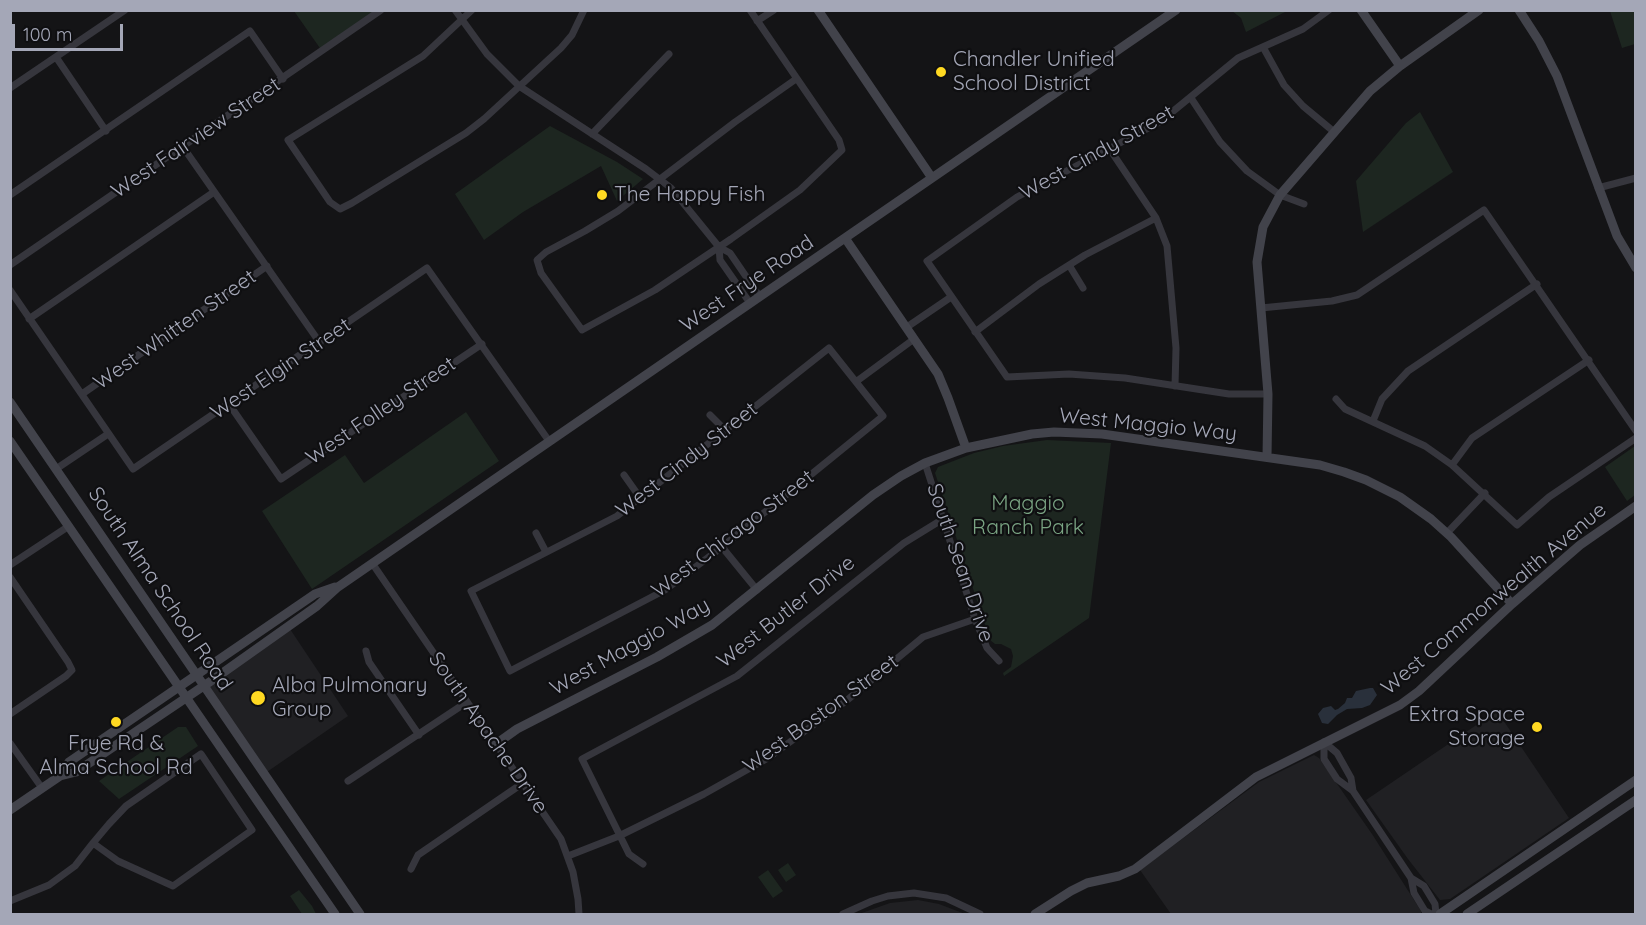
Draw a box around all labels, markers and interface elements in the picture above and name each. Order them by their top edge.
scale bar [15,12,126,50]
text: 100 m [23,23,72,46]
place label: Chandler Unified School District [953,47,1115,97]
marker: Chandler Unified School District [934,65,948,79]
street label: West Fairview Street [107,72,285,204]
street label: West Cindy Street [1015,100,1179,206]
place label: The Happy Fish [614,182,765,208]
marker: The Happy Fish [595,188,609,202]
street label: West Frye Road [675,230,819,338]
street label: West Whitten Street [89,264,261,396]
street label: West Elgin Street [206,313,356,425]
street label: West Folley Street [301,352,461,470]
street label: West Cindy Street [611,397,763,523]
street label: West Maggio Way [1058,403,1238,447]
street label: West Chicago Street [647,465,819,603]
street label: South Sean Drive [921,480,999,646]
street label: South Alma School Road [82,483,238,695]
park label: Maggio Ranch Park [972,491,1084,541]
street label: West Commonwealth Avenue [1376,497,1612,701]
street label: West Butler Drive [712,550,860,674]
street label: West Maggio Way [546,593,714,701]
street label: South Apache Drive [423,647,553,819]
street label: West Boston Street [738,649,904,779]
place label: Alba Pulmonary Group [272,673,428,723]
marker: Alba Pulmonary Group [249,689,267,707]
place label: Extra Space Storage [1408,702,1525,752]
marker: Frye Rd & Alma School Rd [109,715,123,729]
marker: Extra Space Storage [1530,720,1544,734]
place label: Frye Rd & Alma School Rd [39,731,193,781]

